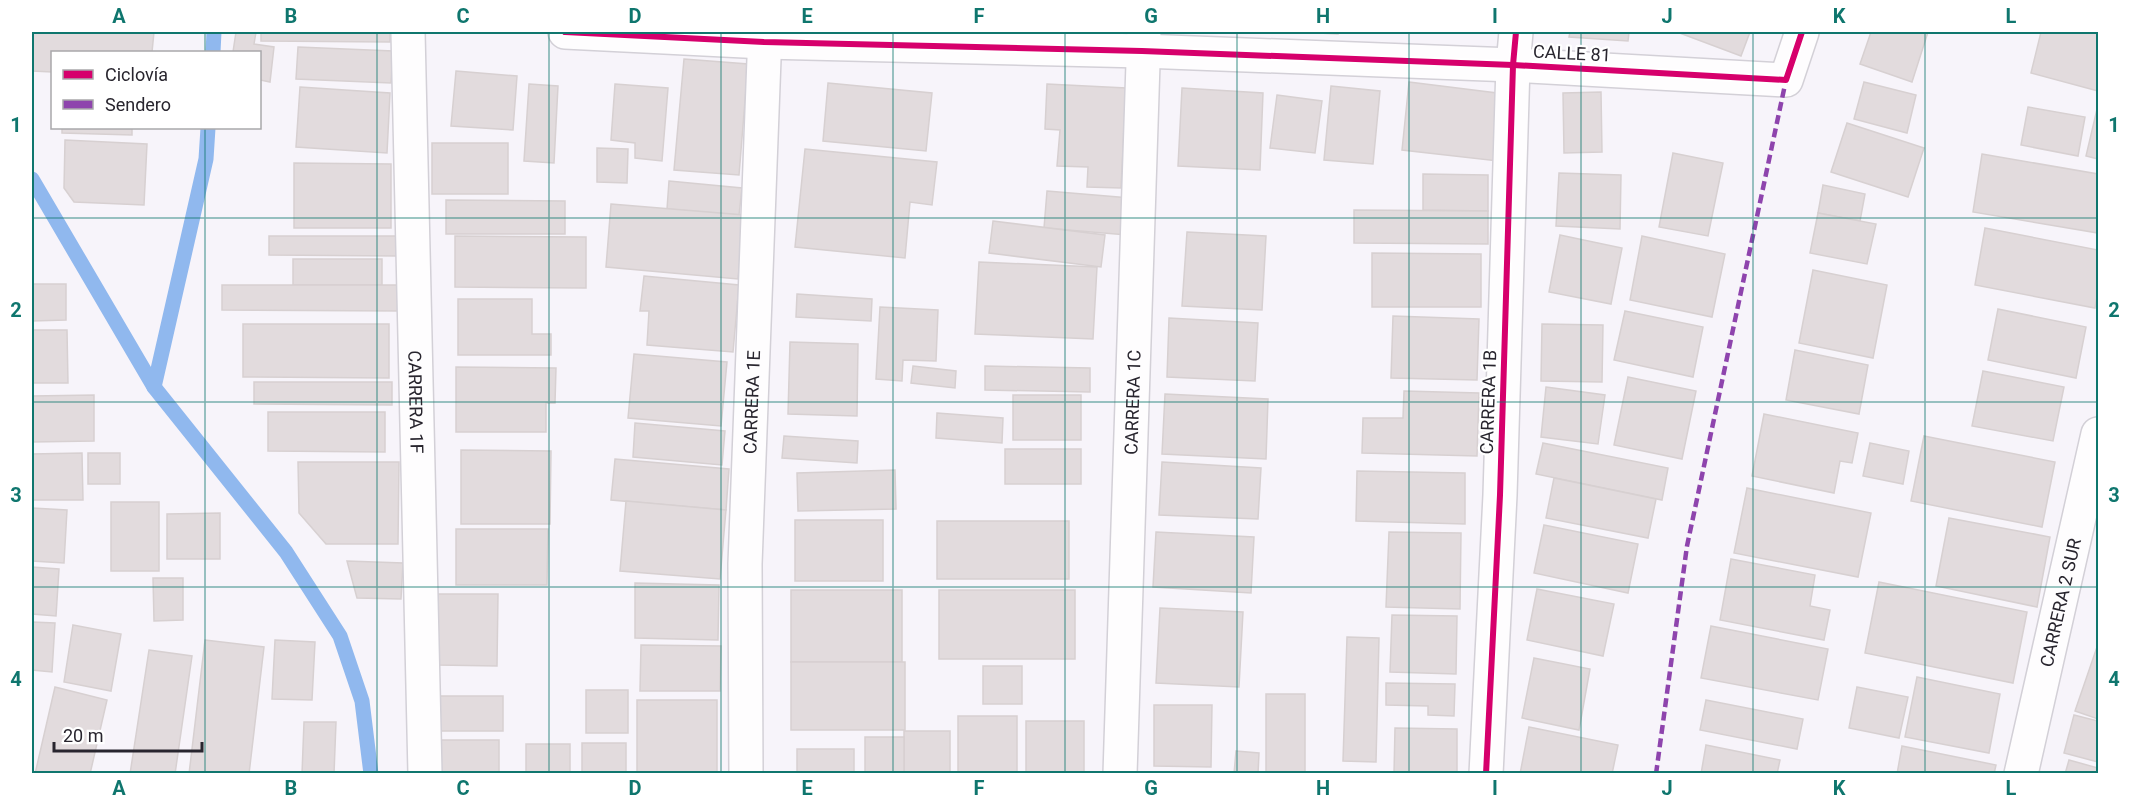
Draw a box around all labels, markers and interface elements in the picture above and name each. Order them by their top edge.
text: A [112,4,126,28]
text: B [285,4,297,28]
text: C [456,4,470,28]
text: D [629,4,642,28]
text: E [801,4,813,28]
text: F [974,4,985,28]
text: G [1144,4,1158,28]
text: H [1316,4,1330,28]
text: I [1492,4,1498,28]
text: J [1661,4,1673,28]
text: K [1833,4,1846,28]
text: L [2006,4,2017,28]
street label: CALLE 81 [1533,40,1611,66]
legend [51,51,261,129]
text: Ciclovía [105,64,168,85]
text: Sendero [105,94,171,115]
text: 1 [10,113,22,137]
text: 1 [2108,113,2120,137]
text: 2 [10,298,22,322]
text: 2 [2108,298,2120,322]
street label: CARRERA 1C [1120,349,1144,455]
street label: CARRERA 1B [1476,349,1500,455]
street label: CARRERA 1F [405,350,428,454]
street label: CARRERA 1E [739,350,764,454]
text: 3 [10,483,22,507]
text: 3 [2108,483,2120,507]
street label: CARRERA 2 SUR [2035,536,2085,669]
text: 4 [10,667,22,691]
text: 4 [2108,667,2120,691]
scale bar [54,715,202,753]
text: 20 m [63,725,103,746]
text: A [112,776,126,800]
text: B [285,776,297,800]
text: C [456,776,470,800]
text: D [629,776,642,800]
text: E [801,776,813,800]
text: F [974,776,985,800]
text: G [1144,776,1158,800]
text: H [1316,776,1330,800]
text: I [1492,776,1498,800]
text: J [1661,776,1673,800]
text: K [1833,776,1846,800]
text: L [2006,776,2017,800]

